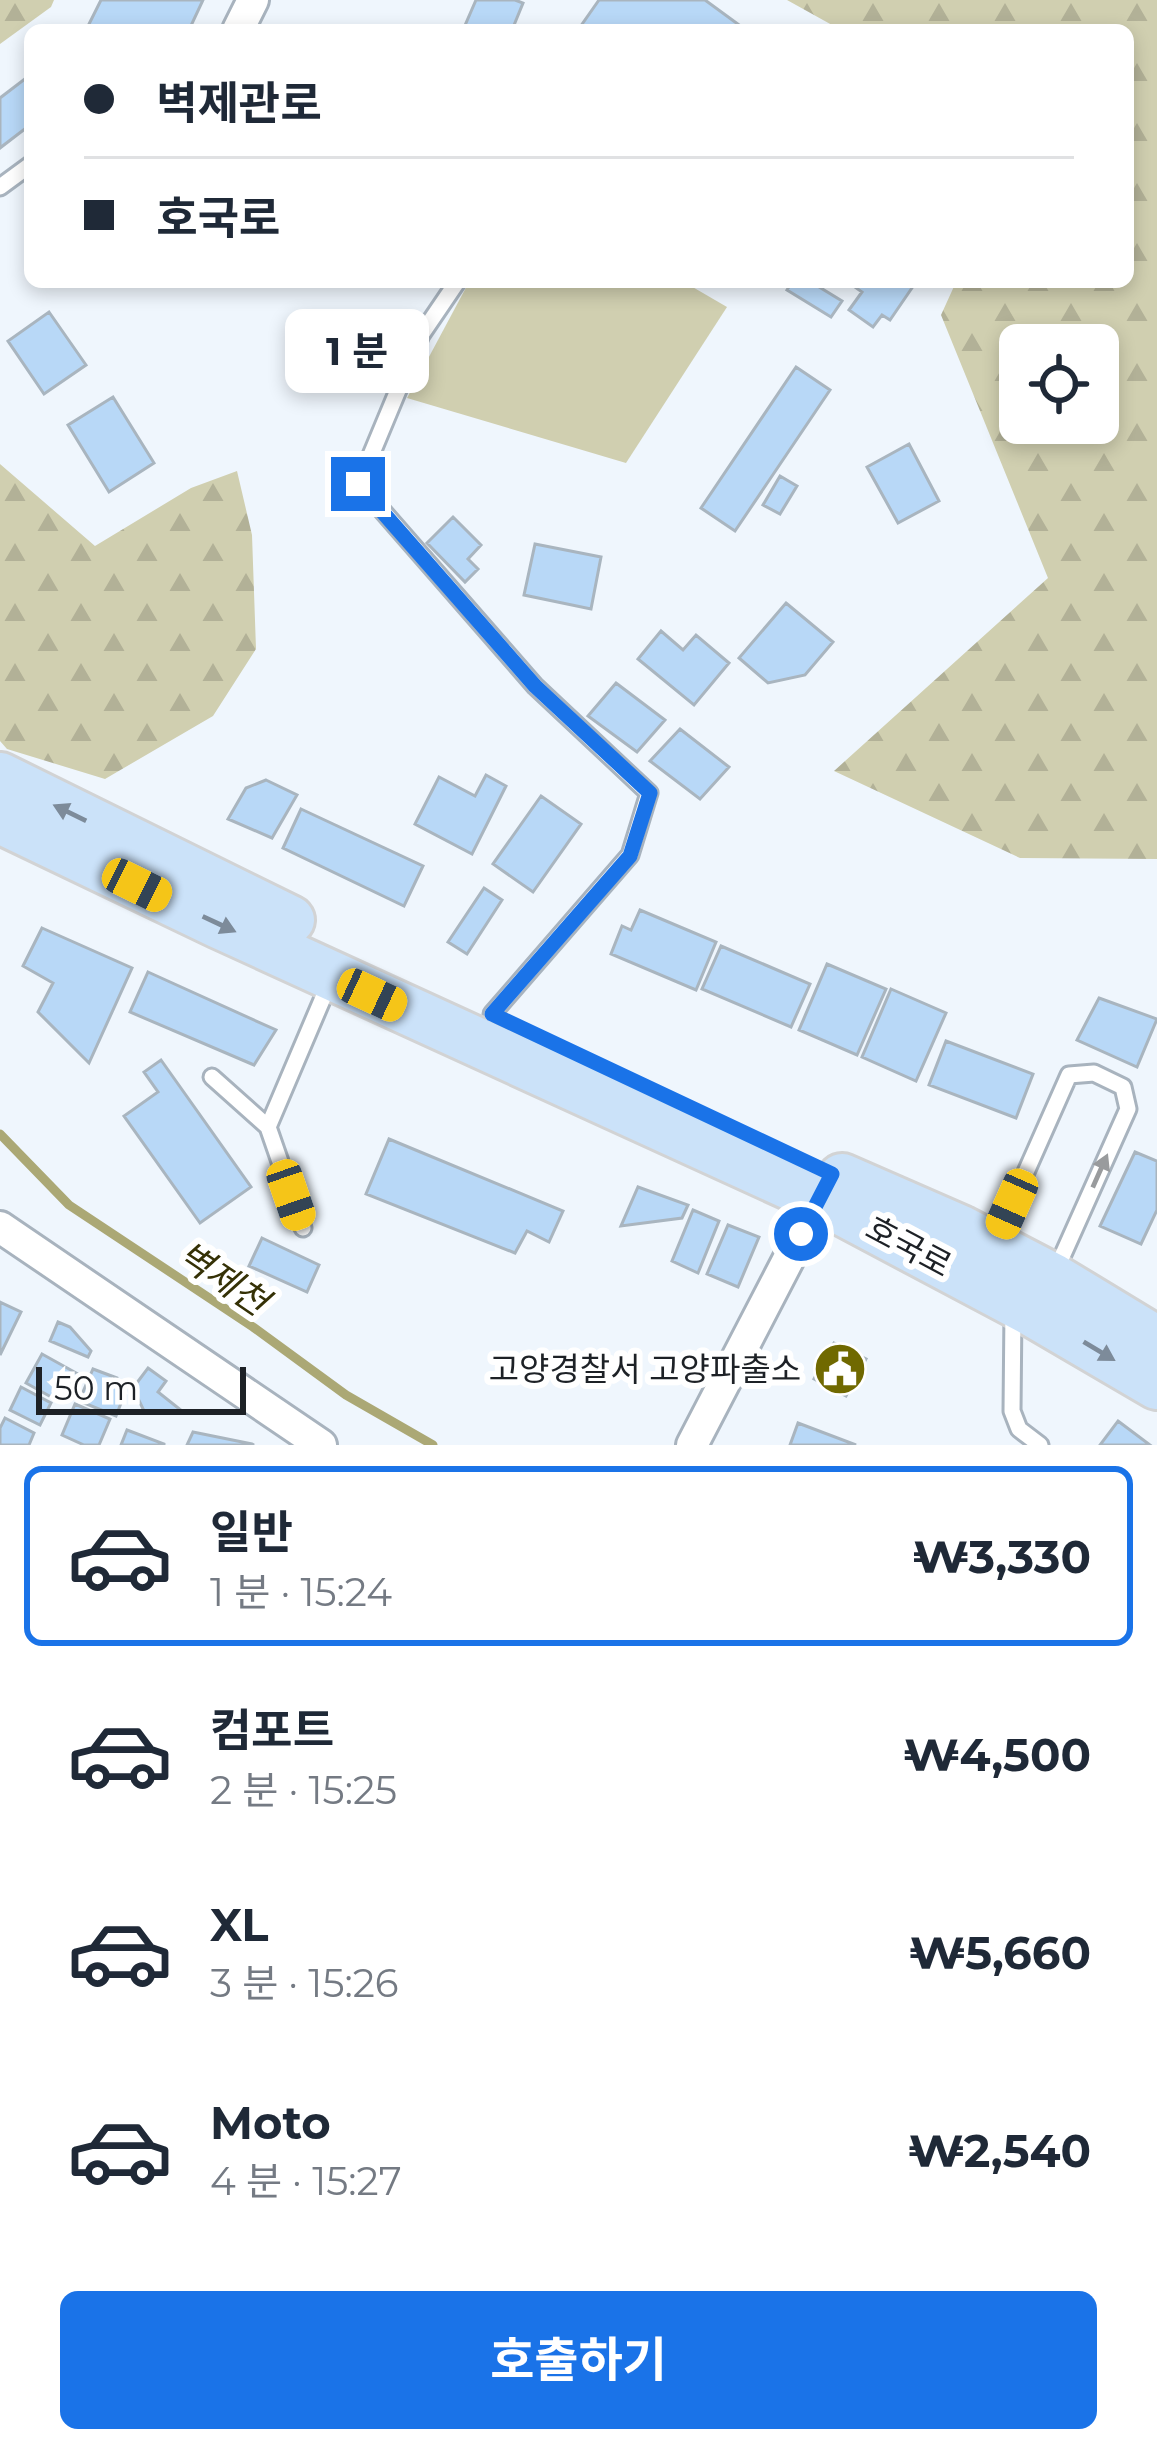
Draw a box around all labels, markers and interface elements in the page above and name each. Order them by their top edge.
text: 벽제관로 [156,75,322,130]
text: 호국로 [156,190,280,245]
callout: 1 분 [286,310,430,394]
map controls [999,324,1119,444]
button: locate [999,324,1119,444]
text: 1 분 [326,327,388,375]
route end [331,457,385,511]
one-way arrow [53,803,88,823]
car [97,853,177,917]
one-way arrow [202,914,237,934]
car [332,963,412,1027]
one-way arrow [1091,1153,1111,1188]
car [262,1155,320,1235]
car [981,1164,1043,1244]
route start [774,1207,828,1261]
street label: 호국로 [859,1207,959,1285]
water label: 벽제천 [170,1232,280,1326]
one-way arrow [1082,1339,1115,1360]
public building icon: 고양경찰서 고양파출소 [812,1341,868,1397]
place label: 고양경찰서 고양파출소 [489,1349,801,1389]
scale bar [36,1361,246,1414]
text: 50 m [54,1368,138,1408]
icon: car [66,1502,174,1610]
text: 일반 [210,1504,293,1559]
text: ₩3,330 [912,1529,1091,1584]
text: 1 분 · 15:24 [210,1568,392,1616]
icon: car [66,1700,174,1808]
text: 컴포트 [210,1702,334,1757]
text: ₩4,500 [903,1727,1091,1782]
text: 2 분 · 15:25 [210,1766,397,1814]
text: XL [210,1897,268,1952]
icon: car [66,1898,174,2006]
text: ₩5,660 [909,1925,1091,1980]
text: 3 분 · 15:26 [210,1959,399,2007]
text: Moto [210,2095,331,2150]
icon: car [66,2096,174,2204]
text: ₩2,540 [908,2123,1091,2178]
text: 4 분 · 15:27 [210,2157,402,2205]
button: 호출하기 [60,2291,1097,2429]

